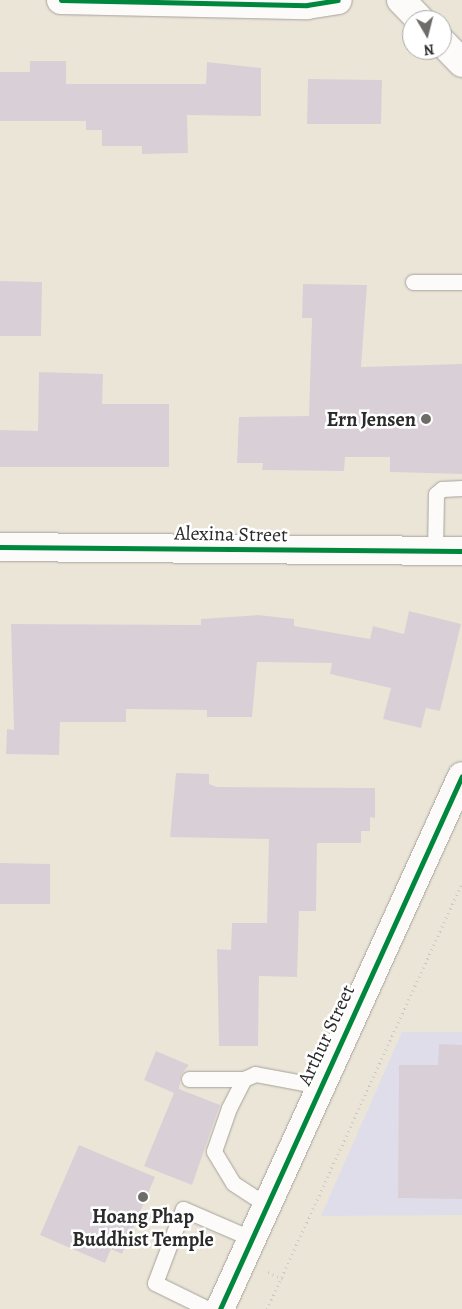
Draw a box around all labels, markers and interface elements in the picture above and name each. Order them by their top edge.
north arrow [402,10,452,60]
text: N [423,39,435,59]
place label: Ern Jensen [326,407,416,431]
marker: Ern Jensen [420,413,432,425]
street label: Alexina Street [174,521,288,547]
street label: Arthur Street [292,981,360,1089]
marker: Hoang Phap Buddhist Temple [137,1191,149,1203]
place label: Hoang Phap Buddhist Temple [72,1205,214,1252]

